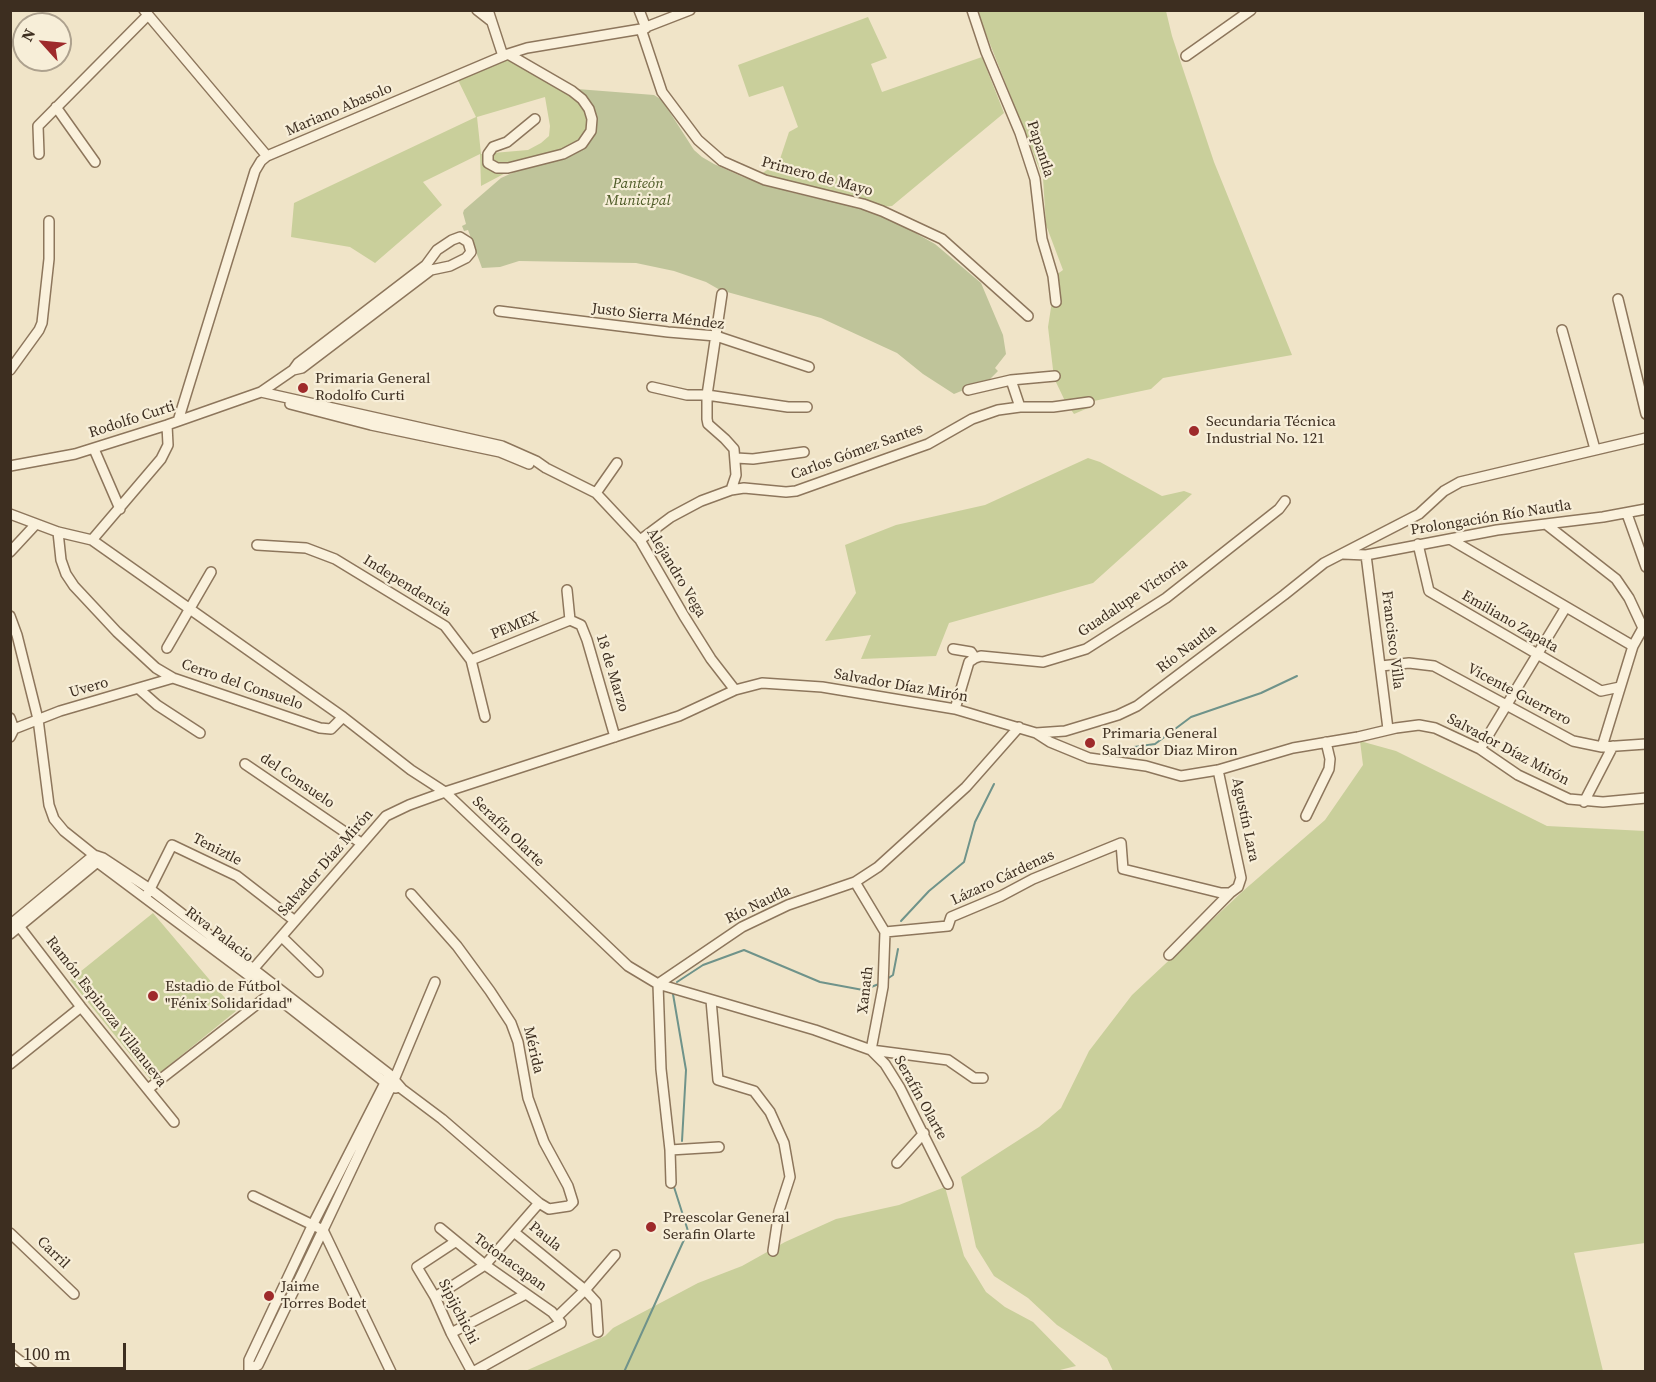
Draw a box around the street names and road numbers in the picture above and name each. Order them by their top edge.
street label: Mariano Abasolo [283,80,395,140]
street label: Papantla [1022,118,1058,180]
street label: Primero de Mayo [759,153,875,201]
street label: Justo Sierra Méndez [591,300,725,334]
street label: Rodolfo Curti [87,398,177,442]
street label: Carlos Gómez Santes [789,420,925,484]
street label: Prolongación Río Nautla [1409,496,1573,540]
street label: Alejandro Vega [642,525,710,621]
street label: Independencia [359,552,455,620]
street label: Guadalupe Victoria [1075,555,1191,641]
street label: Emiliano Zapata [1458,587,1562,657]
street label: Francisco Villa [1377,590,1407,690]
street label: PEMEX [488,608,542,644]
street label: Río Nautla [1154,621,1220,677]
street label: 18 de Marzo [592,632,632,714]
street label: Cerro del Consuelo [179,656,305,714]
street label: Vicente Guerrero [1464,660,1574,730]
street label: Salvador Díaz Mirón [833,665,969,707]
street label: Uvero [67,674,111,702]
street label: Salvador Díaz Mirón [1444,710,1572,790]
street label: del Consuelo [256,749,338,813]
street label: Agustín Lara [1227,776,1263,864]
street label: Serafín Olarte [468,793,548,871]
street label: Salvador Díaz Mirón [275,806,377,920]
street label: Teniztle [189,830,245,870]
street label: Lázaro Cárdenas [949,846,1057,910]
street label: Río Nautla [723,882,793,928]
street label: Riva Palacio [181,903,257,967]
street label: Ramón Espinoza Villanueva [42,933,170,1091]
street label: Xanath [854,965,878,1015]
street label: Mérida [519,1025,547,1075]
street label: Serafín Olarte [889,1053,951,1143]
street label: Paula [525,1218,565,1256]
street label: Totonacapan [470,1230,550,1296]
street label: Carril [33,1233,73,1273]
street label: Sipijchichi [434,1276,482,1348]

